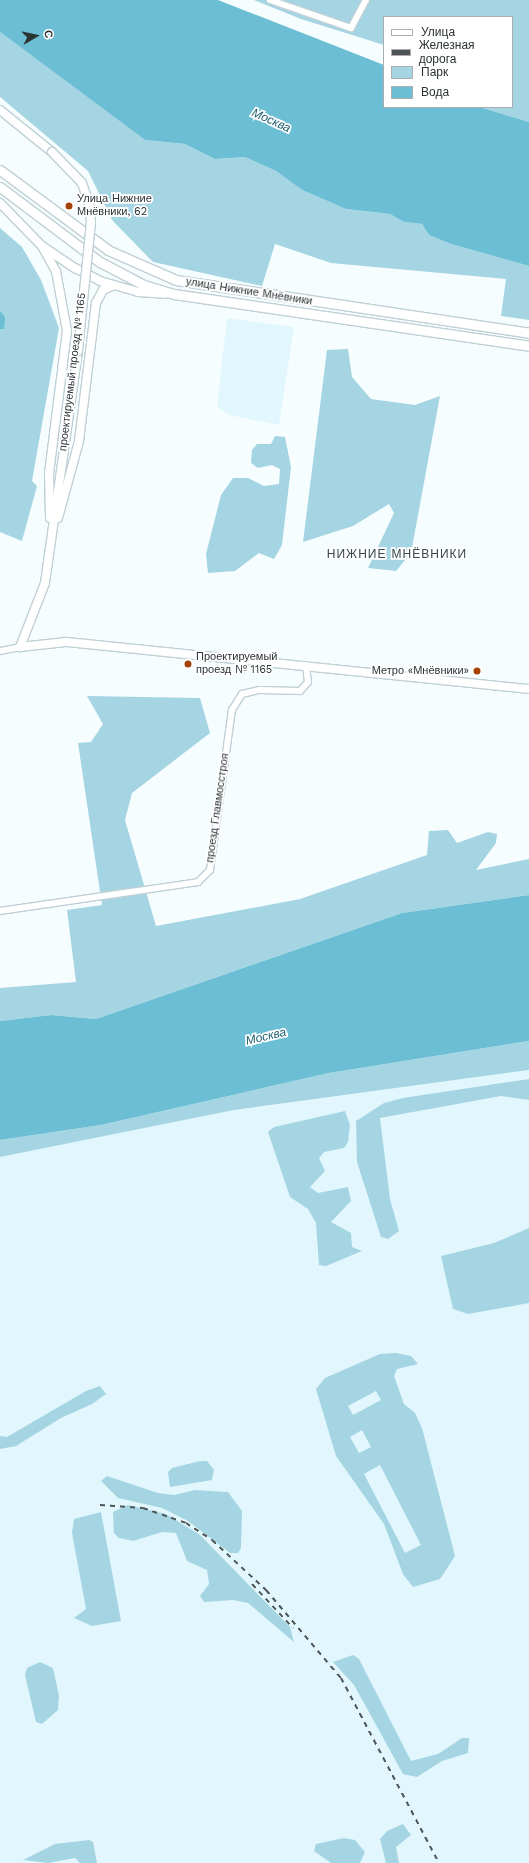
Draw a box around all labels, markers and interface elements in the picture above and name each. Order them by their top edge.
north arrow [16,16,56,56]
legend [383,16,513,108]
text: Улица [421,25,455,39]
text: С [41,29,55,39]
text: Железная дорога [419,38,475,66]
text: Парк [421,65,448,79]
text: Вода [421,85,449,99]
water label: Москва [249,106,293,136]
place label: Улица Нижние Мнёвники, 62 [77,193,152,219]
marker: Улица Нижние Мнёвники, 62 [64,201,74,211]
street label: улица Нижние Мнёвники [185,275,313,309]
street label: проектируемый проезд № 1165 [57,292,89,452]
district label: НИЖНИЕ МНЁВНИКИ [327,548,467,562]
place label: Проектируемый проезд № 1165 [196,651,277,677]
marker: Проектируемый проезд № 1165 [183,659,193,669]
place label: Метро «Мнёвники» [372,664,469,678]
marker: Метро «Мнёвники» [472,666,482,676]
street label: проезд Главмосстроя [204,752,232,864]
water label: Москва [244,1025,288,1049]

